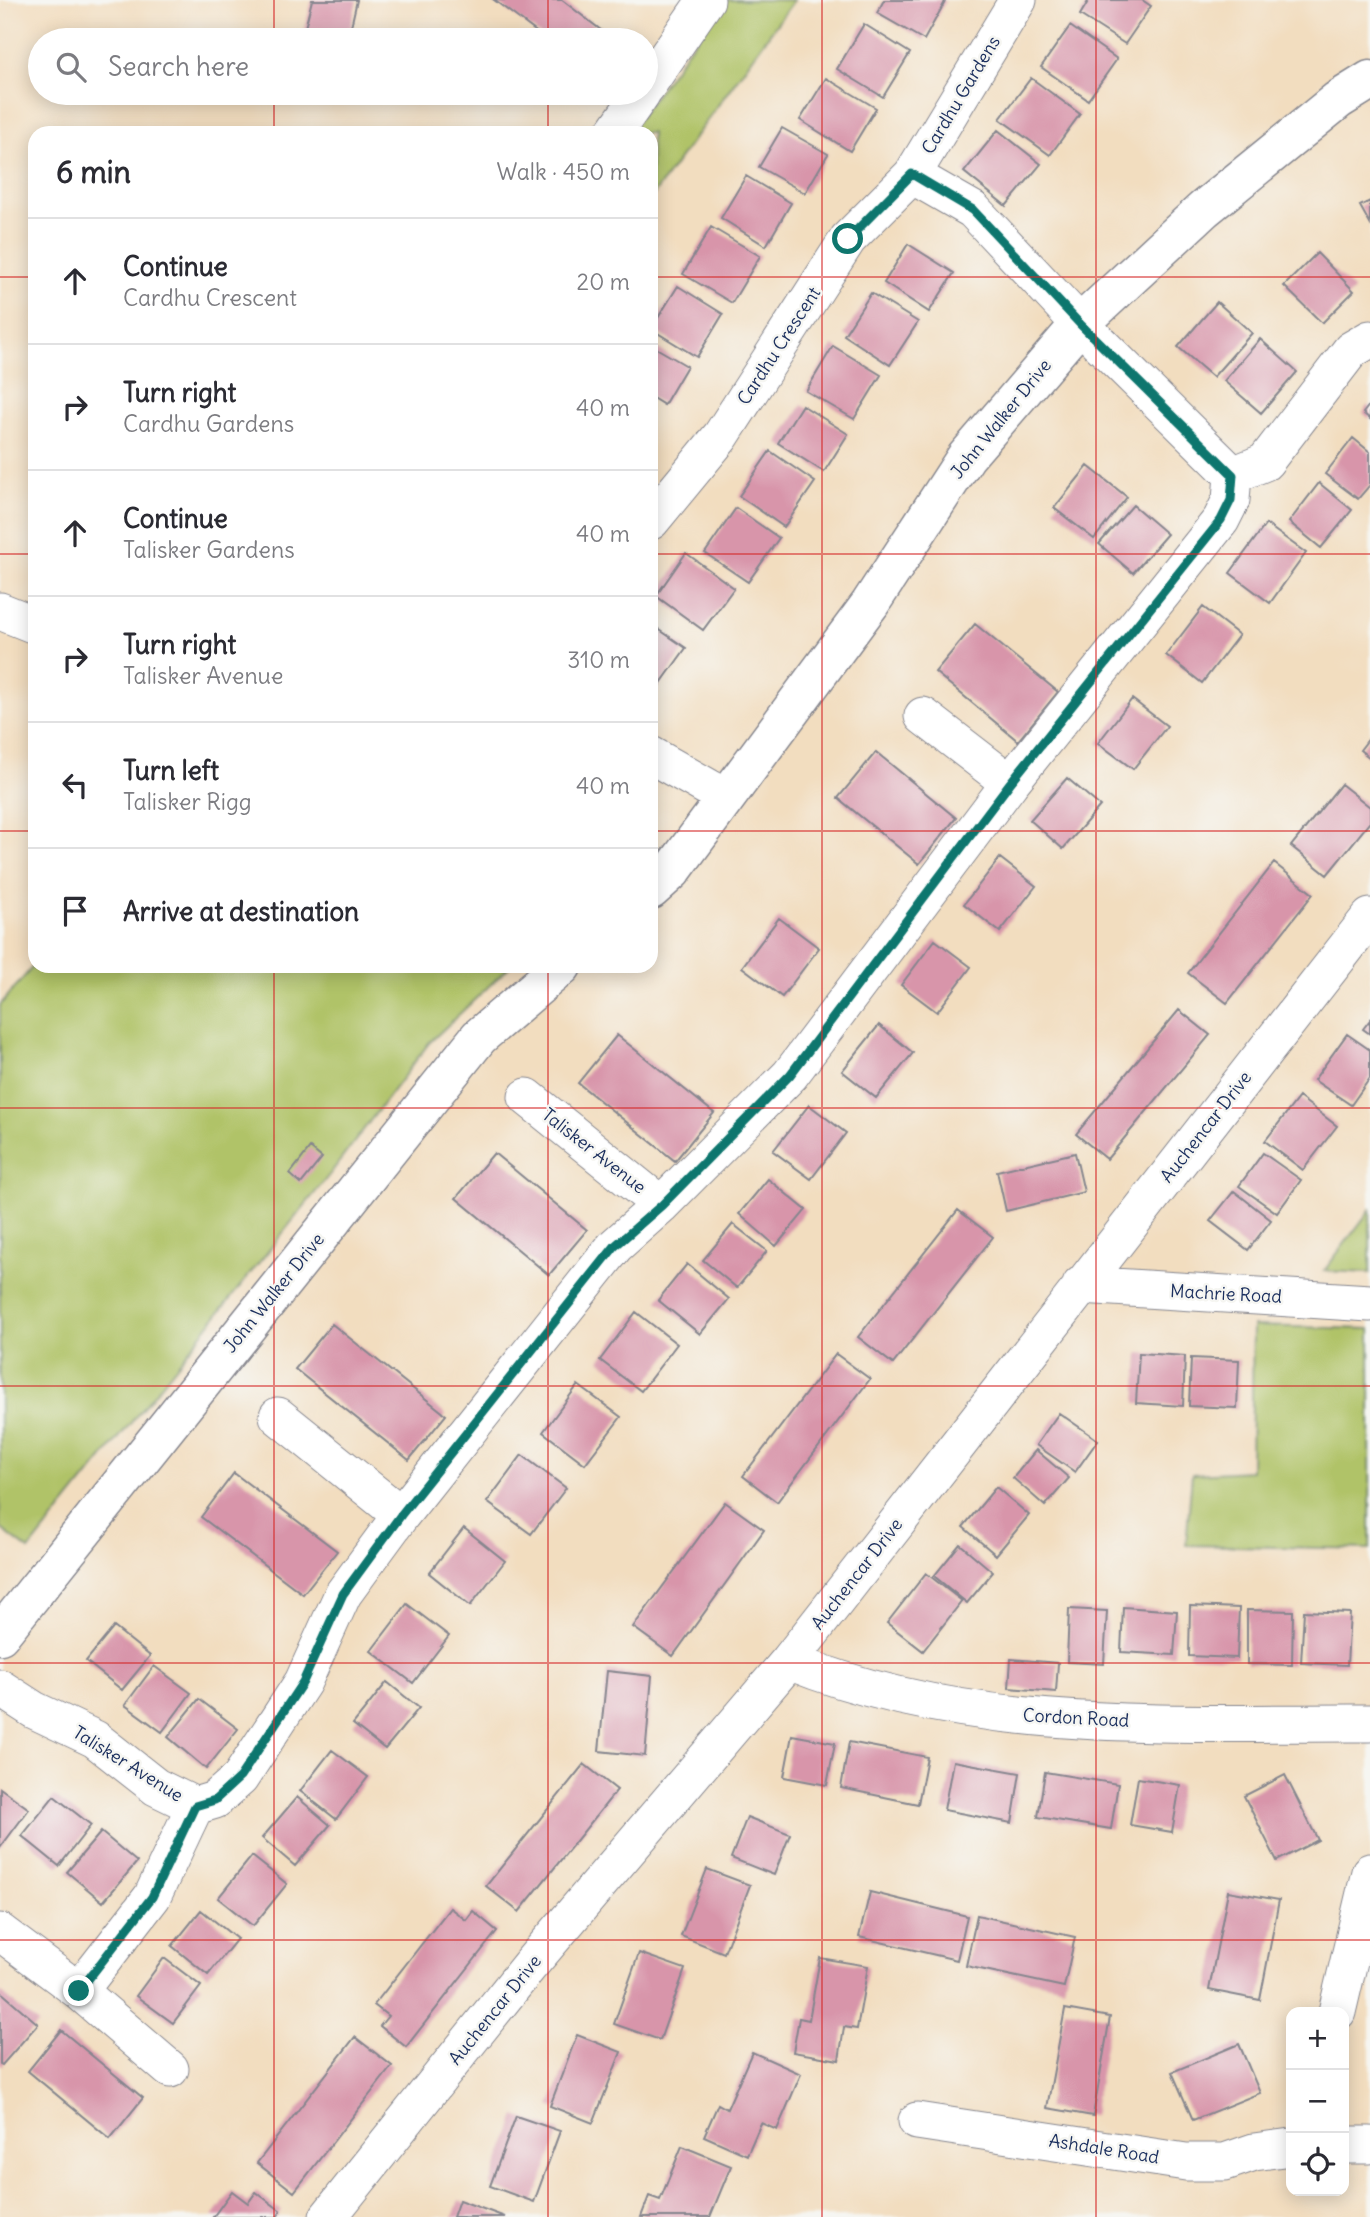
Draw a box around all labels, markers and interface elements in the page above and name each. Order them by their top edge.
search box [28,28,658,105]
street label: Cardhu Gardens [916,31,1005,158]
icon: search [52,48,90,86]
text: Search here [108,50,249,83]
text: 6 min [56,153,131,191]
text: Walk · 450 m [496,157,630,186]
route start [832,223,863,254]
text: Continue [123,250,228,283]
icon: ahead [56,262,94,300]
text: 20 m [577,267,630,296]
street label: Cardhu Crescent [732,282,825,409]
text: Cardhu Crescent [123,283,297,312]
street label: John Walker Drive [945,354,1056,483]
text: Turn right [123,376,236,409]
icon: right [56,388,94,426]
text: 40 m [576,393,630,422]
text: Cardhu Gardens [123,409,294,438]
text: Continue [123,502,228,535]
icon: ahead [56,514,94,552]
text: 40 m [576,519,630,548]
text: Talisker Gardens [123,535,295,564]
text: Turn right [123,628,236,661]
icon: right [56,640,94,678]
text: 310 m [567,645,630,674]
text: Talisker Avenue [123,661,283,690]
text: Turn left [123,754,219,787]
icon: left [56,766,94,804]
text: 40 m [576,771,630,800]
text: Talisker Rigg [123,787,252,816]
icon: arrive [56,892,94,930]
text: Arrive at destination [123,895,359,928]
street label: Auchencar Drive [1155,1066,1256,1187]
street label: Talisker Avenue [538,1103,651,1198]
street label: John Walker Drive [218,1228,329,1357]
street label: Machrie Road [1170,1279,1283,1308]
street label: Auchencar Drive [806,1513,907,1634]
street label: Cordon Road [1022,1703,1130,1732]
street label: Talisker Avenue [69,1721,188,1807]
street label: Auchencar Drive [443,1950,546,2069]
route end [63,1975,94,2006]
map controls [1286,2007,1349,2196]
button: + [1286,2007,1349,2070]
button: − [1286,2070,1349,2133]
street label: Ashdale Road [1047,2128,1161,2169]
button: locate [1286,2133,1349,2196]

